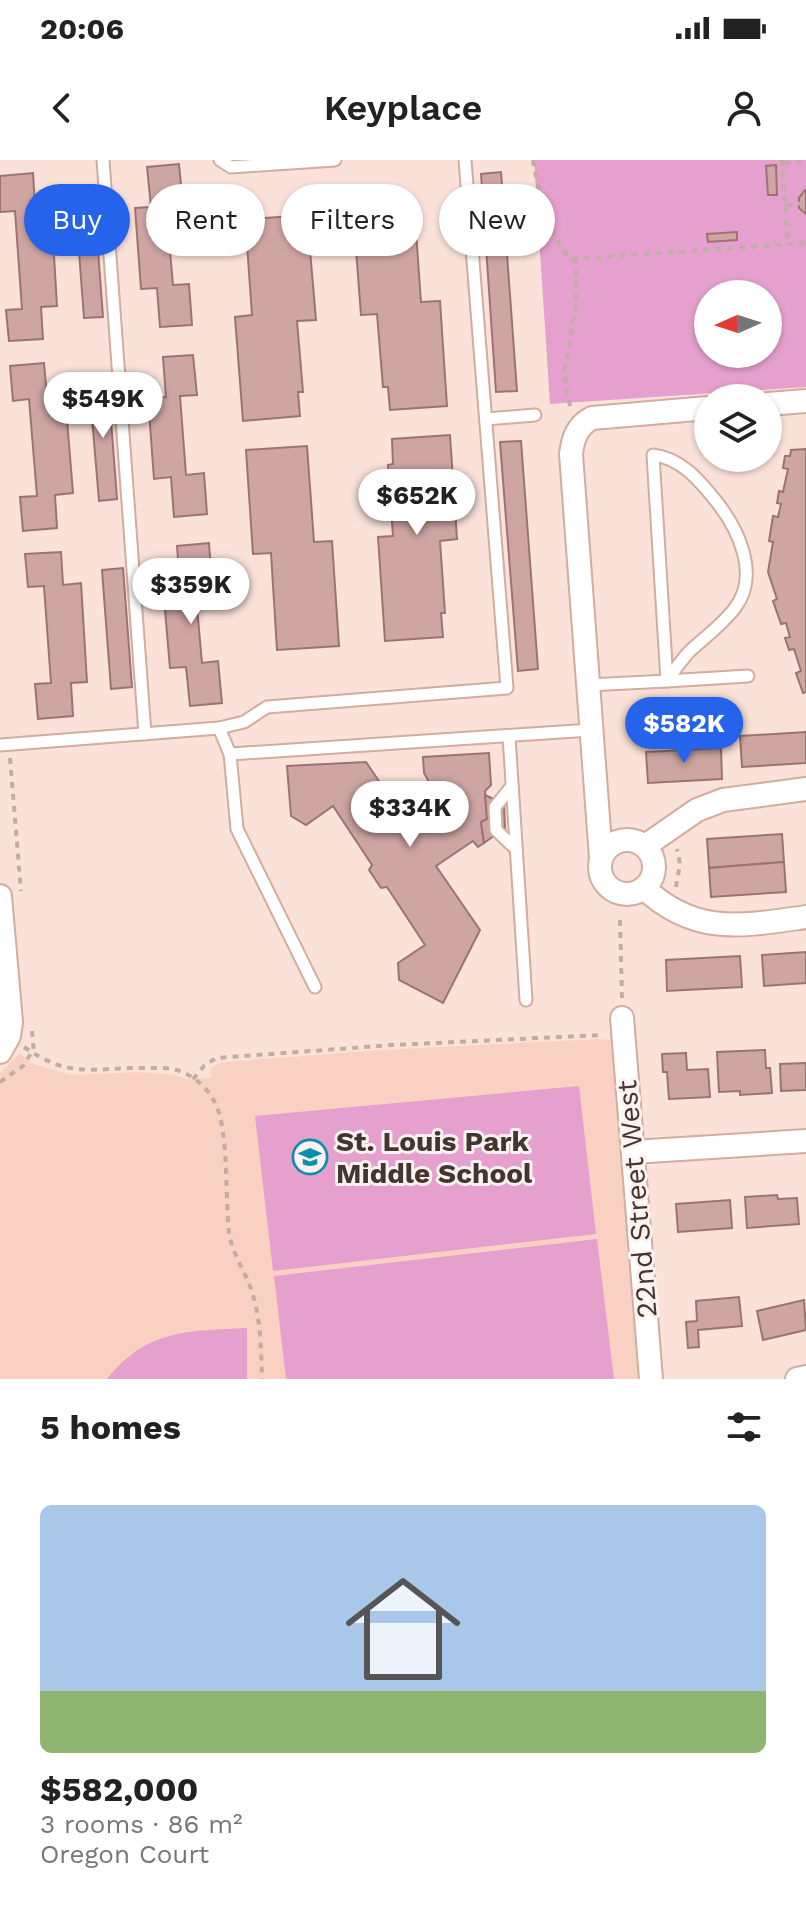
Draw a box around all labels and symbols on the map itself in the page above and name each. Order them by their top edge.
north arrow [694,280,782,368]
pin: $549K [47,372,159,440]
pin: $652K [361,469,473,537]
pin: $359K [135,558,247,626]
pin: $582K [628,697,740,765]
pin: $334K [354,781,466,849]
street label: 22nd Street West [610,1078,664,1319]
place label: St. Louis Park Middle School [336,1125,533,1190]
school or university icon: St. Louis Park Middle School [291,1138,329,1176]

